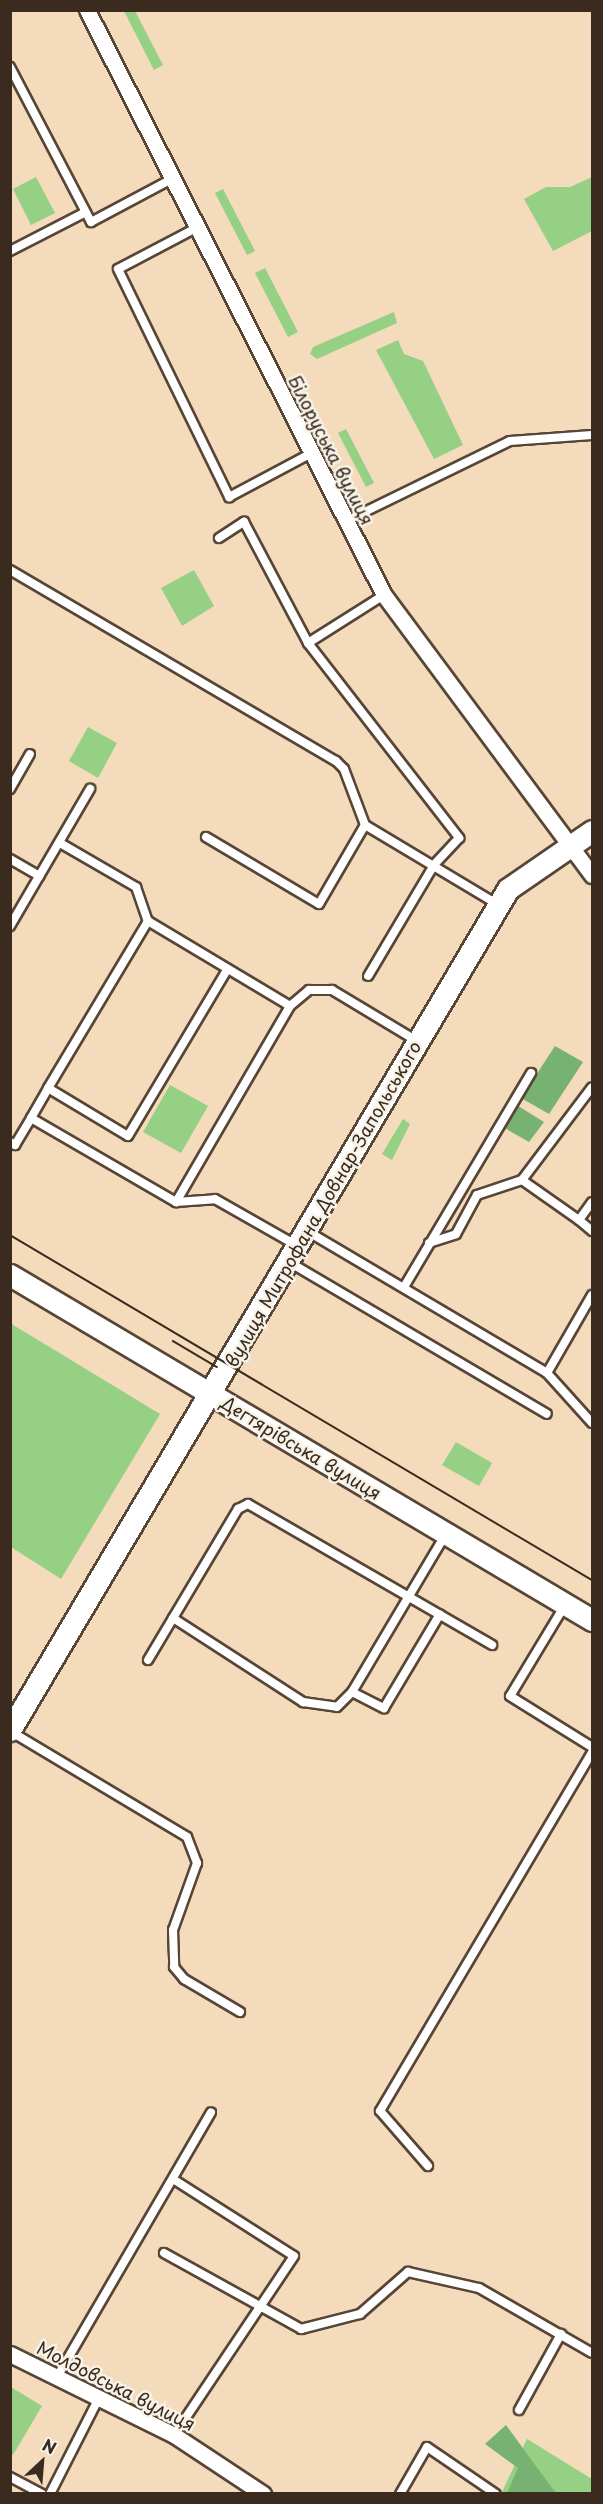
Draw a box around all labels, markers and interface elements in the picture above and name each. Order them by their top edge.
street label: Білоруська вулиця [284,371,378,529]
street label: вулиця Митрофана Довнар-Запольського [220,1037,426,1371]
street label: Дегтярівська вулиця [217,1391,385,1505]
street label: Молдовська вулиця [33,2337,199,2435]
north arrow [12,2432,72,2492]
text: N [39,2432,61,2459]

